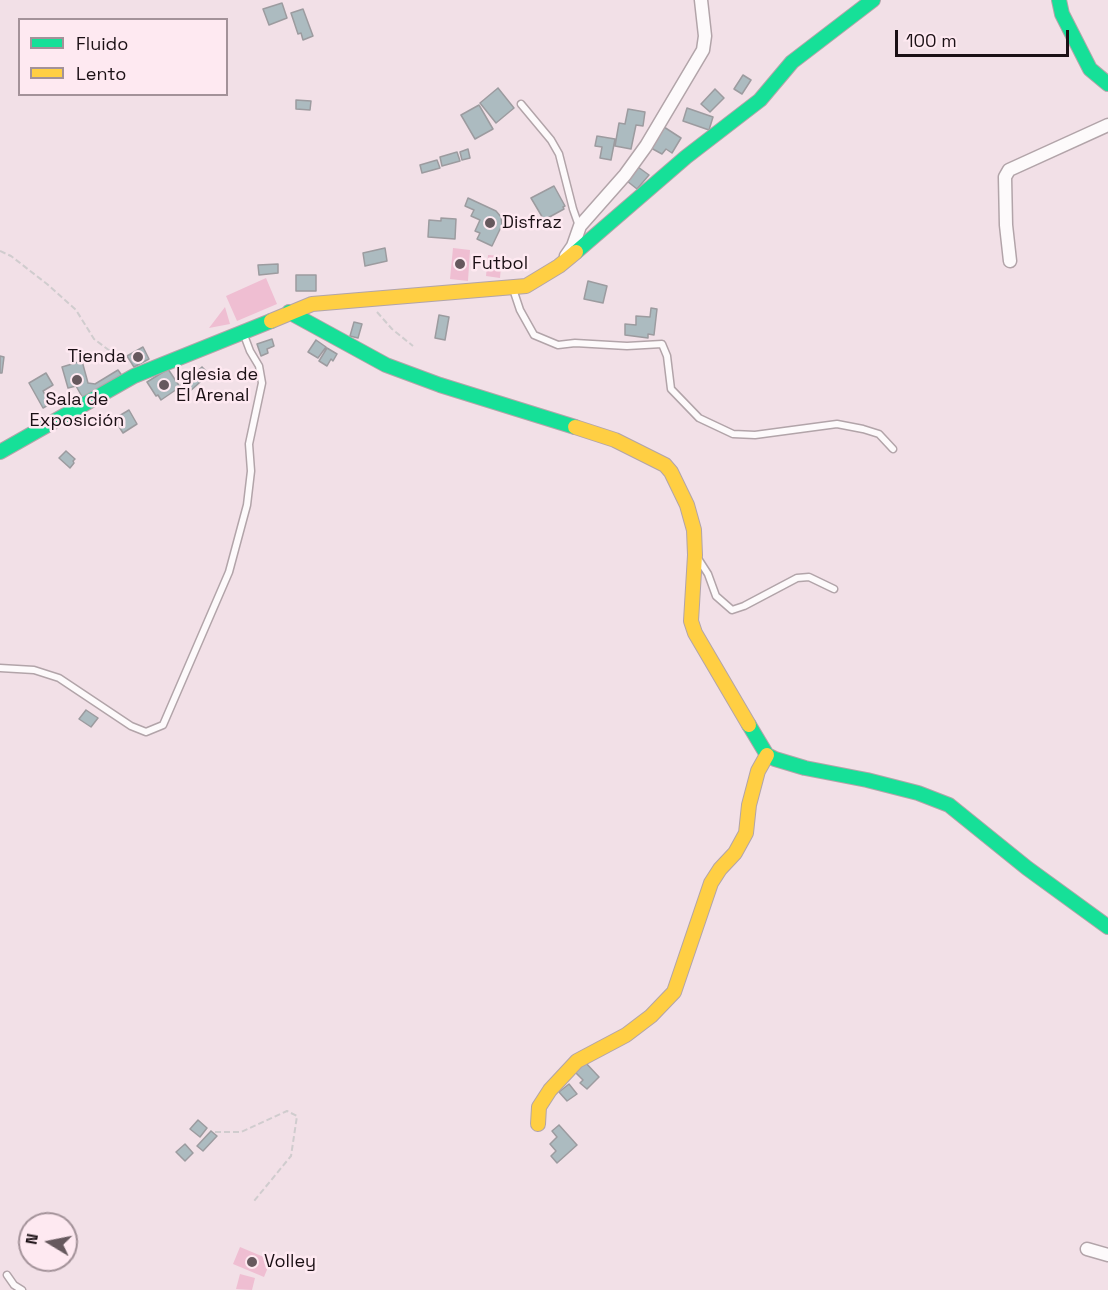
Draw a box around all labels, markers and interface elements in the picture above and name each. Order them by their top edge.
legend [18,18,228,96]
scale bar [898,18,1072,56]
text: 100 m [906,29,957,52]
text: Fluido [76,32,128,55]
text: Lento [76,62,126,85]
place label: Disfraz [502,212,562,234]
marker: Disfraz [483,216,497,230]
place label: Futbol [472,253,528,275]
marker: Futbol [453,257,467,271]
place label: Tienda [68,346,126,368]
marker: Tienda [131,350,145,364]
place label: Iglesia de El Arenal [176,364,258,406]
marker: Sala de Exposición [70,373,84,387]
marker: Iglesia de El Arenal [157,378,171,392]
place label: Sala de Exposición [30,389,124,432]
north arrow [18,1212,78,1272]
text: N [20,1232,43,1246]
place label: Volley [264,1251,316,1273]
marker: Volley [245,1255,259,1269]

